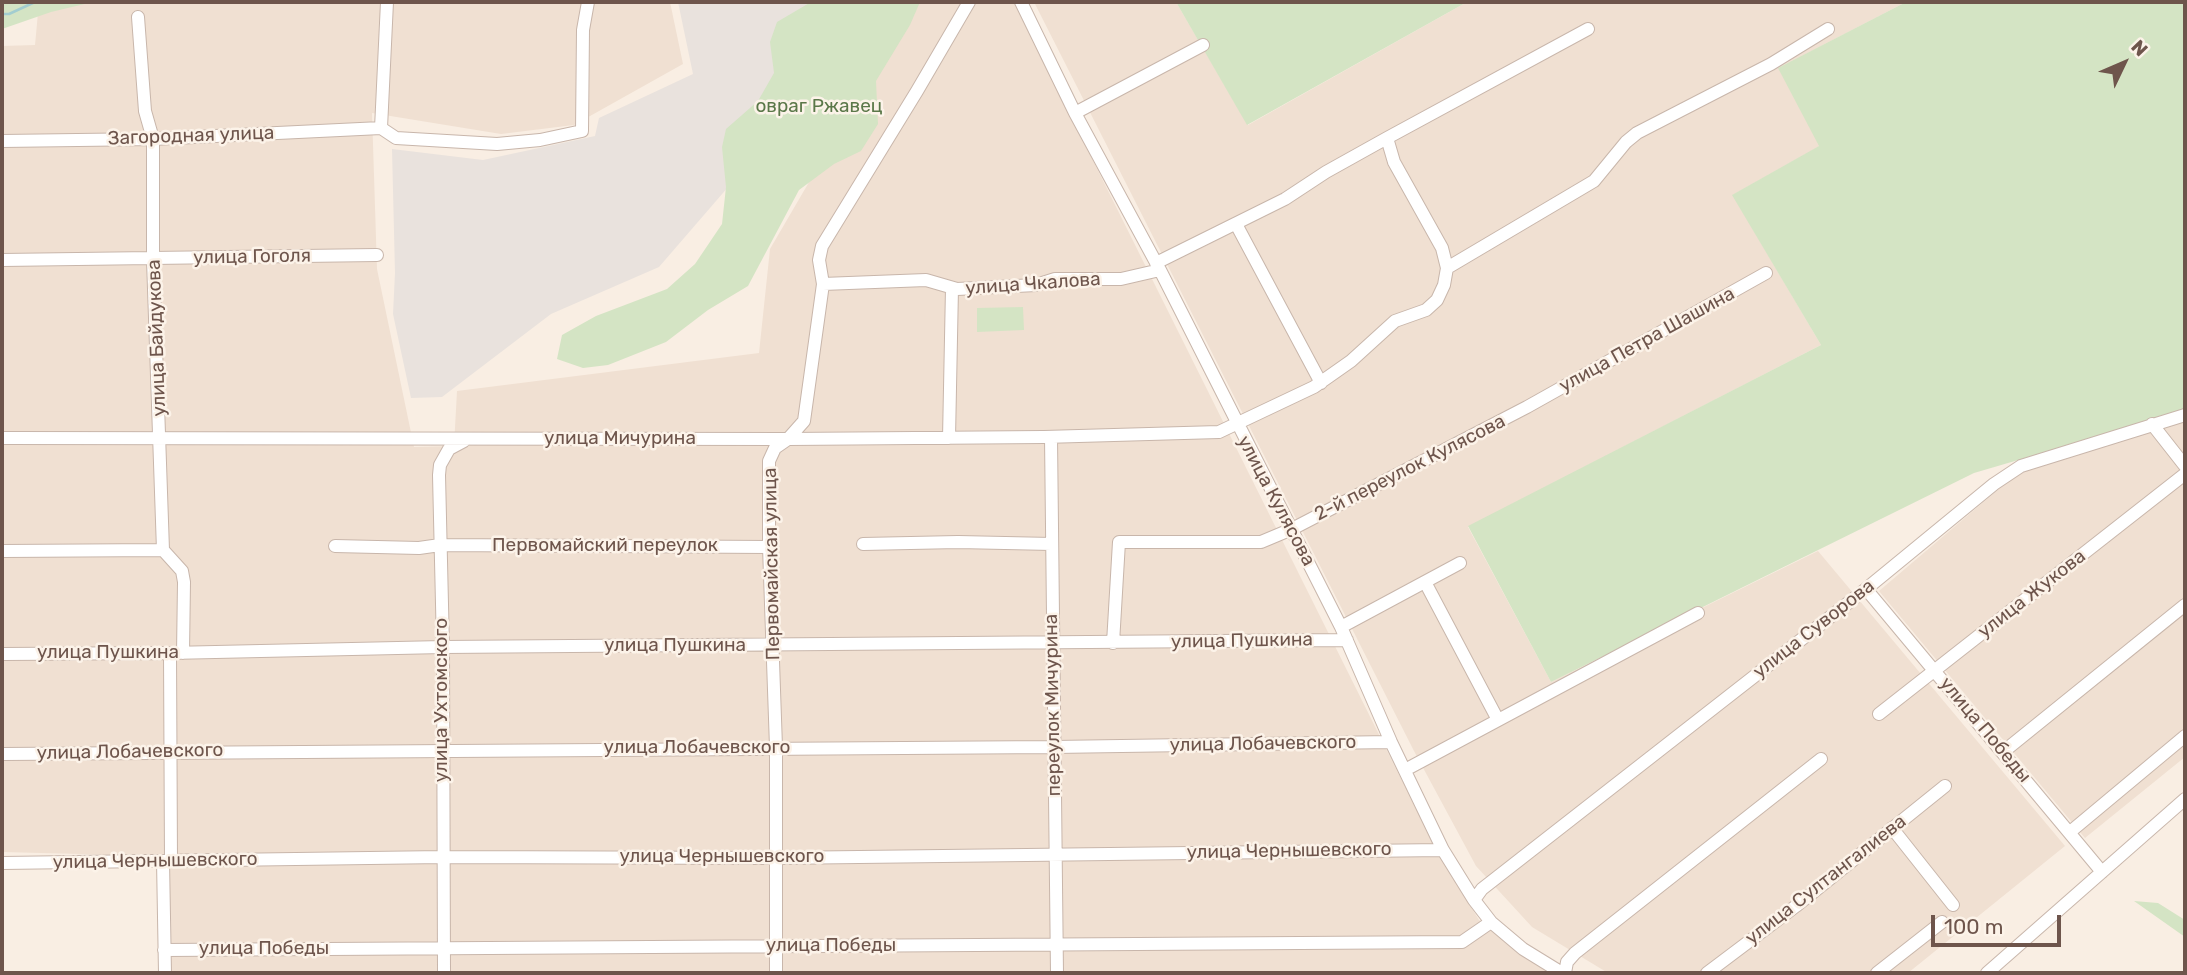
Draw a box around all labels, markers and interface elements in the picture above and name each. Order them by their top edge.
north arrow [2089,28,2159,98]
text: N [2126,35,2152,61]
park label: овраг Ржавец [755,96,883,118]
street label: Загородная улица [107,122,275,150]
street label: улица Гоголя [193,245,311,269]
street label: улица Байдукова [143,259,171,417]
street label: улица Чкалова [965,268,1101,300]
street label: улица Петра Шашина [1555,282,1739,398]
street label: 2-й переулок Кулясова [1311,410,1509,526]
street label: улица Мичурина [544,428,696,450]
street label: улица Кулясова [1232,432,1320,570]
street label: Первомайская улица [759,467,785,661]
street label: Первомайский переулок [492,535,718,557]
street label: улица Жукова [1974,545,2090,643]
street label: улица Суворова [1749,575,1879,683]
street label: переулок Мичурина [1040,614,1066,796]
street label: улица Ухтомского [431,618,453,782]
street label: улица Пушкина [1171,628,1313,654]
street label: улица Пушкина [604,635,746,657]
street label: улица Пушкина [37,642,179,664]
street label: улица Победы [1934,673,2036,787]
street label: улица Лобачевского [1169,731,1357,757]
street label: улица Лобачевского [604,737,790,759]
street label: улица Лобачевского [36,739,224,765]
street label: улица Султангалиева [1741,810,1911,950]
street label: улица Чернышевского [1186,838,1392,864]
street label: улица Чернышевского [620,846,824,868]
street label: улица Чернышевского [52,848,258,874]
scale bar [1935,902,2064,946]
text: 100 m [1944,914,2003,939]
street label: улица Победы [766,935,896,957]
street label: улица Победы [199,938,329,960]

